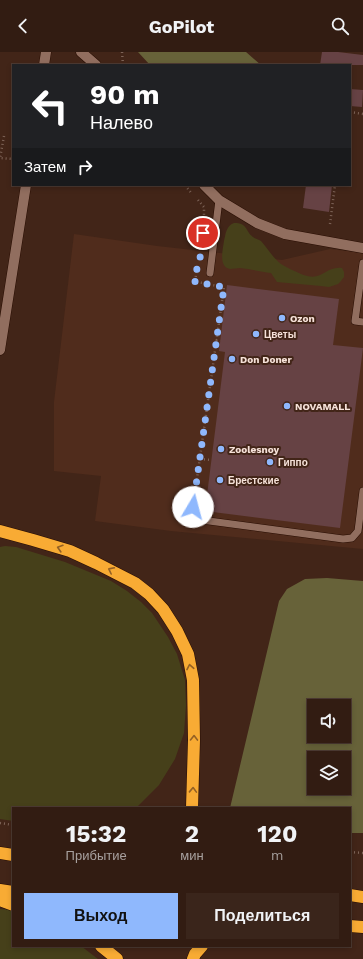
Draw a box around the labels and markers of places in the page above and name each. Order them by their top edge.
pin [186,216,220,250]
marker: Ozon [277,313,287,323]
place label: Ozon [290,313,315,324]
marker: Цветы [251,329,261,339]
place label: Цветы [264,329,296,340]
marker: Don Doner [227,354,237,364]
place label: Don Doner [240,354,292,365]
marker: NOVAMALL [282,401,292,411]
place label: NOVAMALL [295,401,350,412]
marker: Zoolesnoy [216,444,226,454]
place label: Zoolesnoy [229,444,280,455]
marker: Гиппо [265,457,275,467]
place label: Гиппо [278,457,308,468]
marker: Брестские [215,475,225,485]
place label: Брестские [228,475,280,486]

